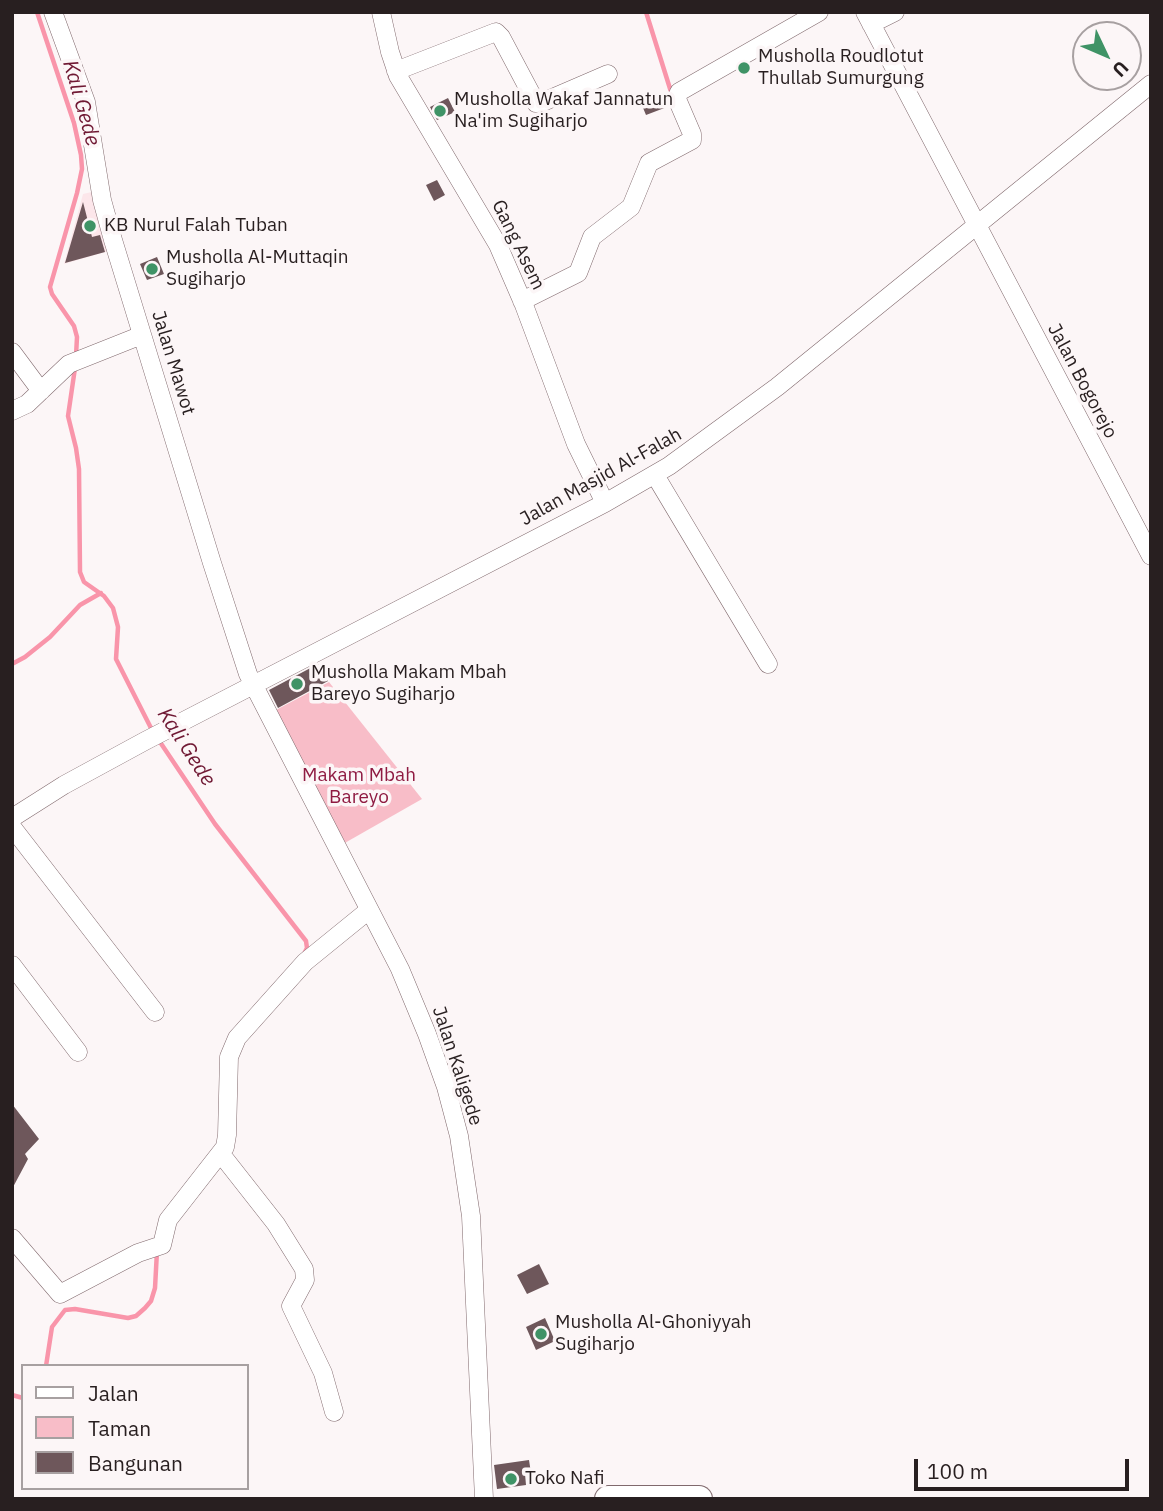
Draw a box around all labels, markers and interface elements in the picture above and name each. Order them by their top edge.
north arrow [1072,21,1142,91]
place label: Musholla Roudlotut Thullab Sumurgung [758,46,924,90]
text: U [1107,56,1134,82]
water label: Kali Gede [57,57,105,149]
marker: Musholla Roudlotut Thullab Sumurgung [736,60,752,76]
place label: Musholla Wakaf Jannatun Na'im Sugiharjo [454,89,673,133]
marker: Musholla Wakaf Jannatun Na'im Sugiharjo [432,103,448,119]
street label: Gang Asem [486,196,550,294]
place label: KB Nurul Falah Tuban [104,215,288,237]
marker: KB Nurul Falah Tuban [82,218,98,234]
place label: Musholla Al-Muttaqin Sugiharjo [166,247,349,291]
marker: Musholla Al-Muttaqin Sugiharjo [144,261,160,277]
street label: Jalan Mawot [146,308,200,418]
street label: Jalan Bogorejo [1042,320,1122,442]
street label: Jalan Masjid Al-Falah [516,423,686,531]
place label: Musholla Makam Mbah Bareyo Sugiharjo [311,662,507,706]
marker: Musholla Makam Mbah Bareyo Sugiharjo [289,676,305,692]
water label: Kali Gede [151,703,221,791]
park label: Makam Mbah Bareyo [302,765,416,809]
street label: Jalan Kaligede [427,1003,487,1129]
place label: Musholla Al-Ghoniyyah Sugiharjo [555,1312,752,1356]
marker: Musholla Al-Ghoniyyah Sugiharjo [533,1326,549,1342]
legend [21,1364,248,1490]
text: Jalan [88,1379,139,1407]
text: Taman [88,1414,151,1442]
scale bar [918,1444,1133,1488]
text: Bangunan [88,1449,183,1477]
text: 100 m [927,1457,988,1485]
place label: Toko Nafi [525,1468,604,1490]
marker: Toko Nafi [503,1471,519,1487]

